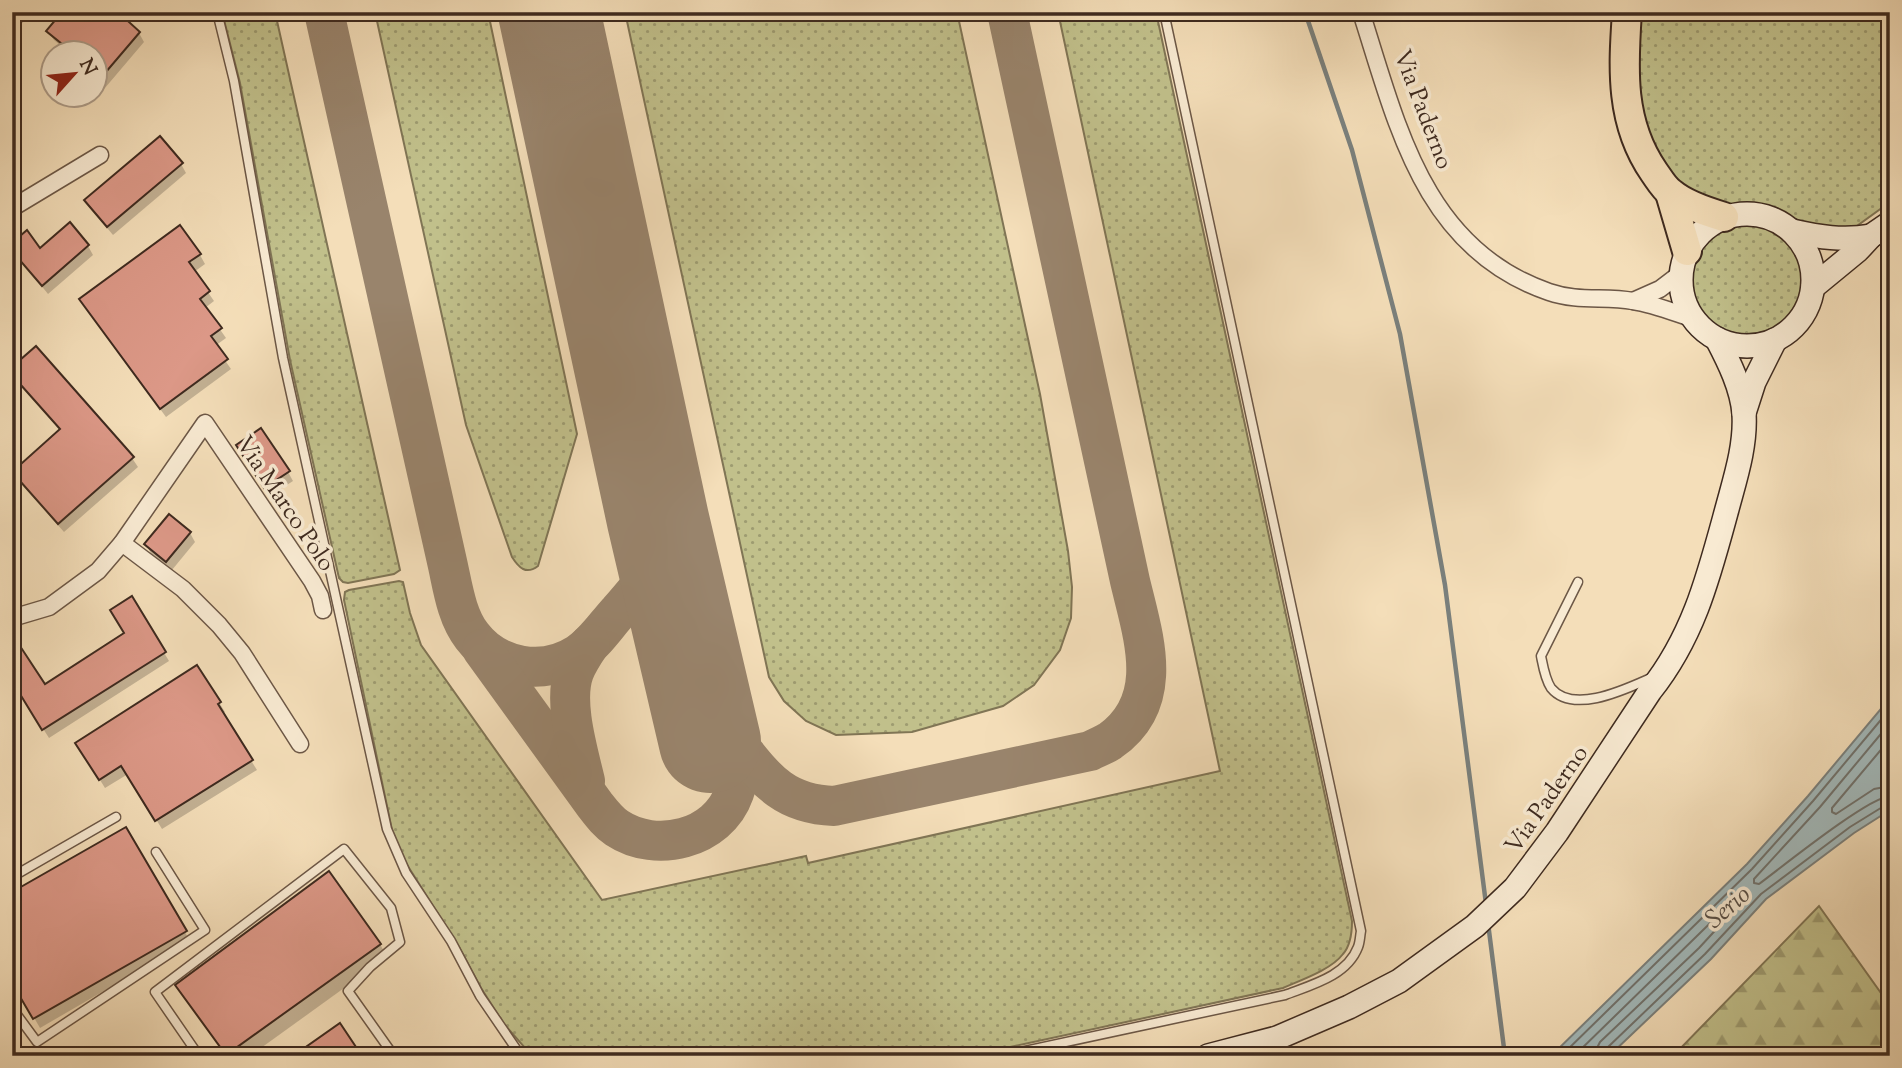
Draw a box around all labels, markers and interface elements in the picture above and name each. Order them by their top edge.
north arrow [38,38,108,108]
street label: Via Paderno [1384,45,1460,174]
text: N [71,55,102,80]
street label: Via Marco Polo [226,430,342,579]
street label: Via Paderno [1498,739,1598,861]
water label: Serio [1698,877,1760,938]

